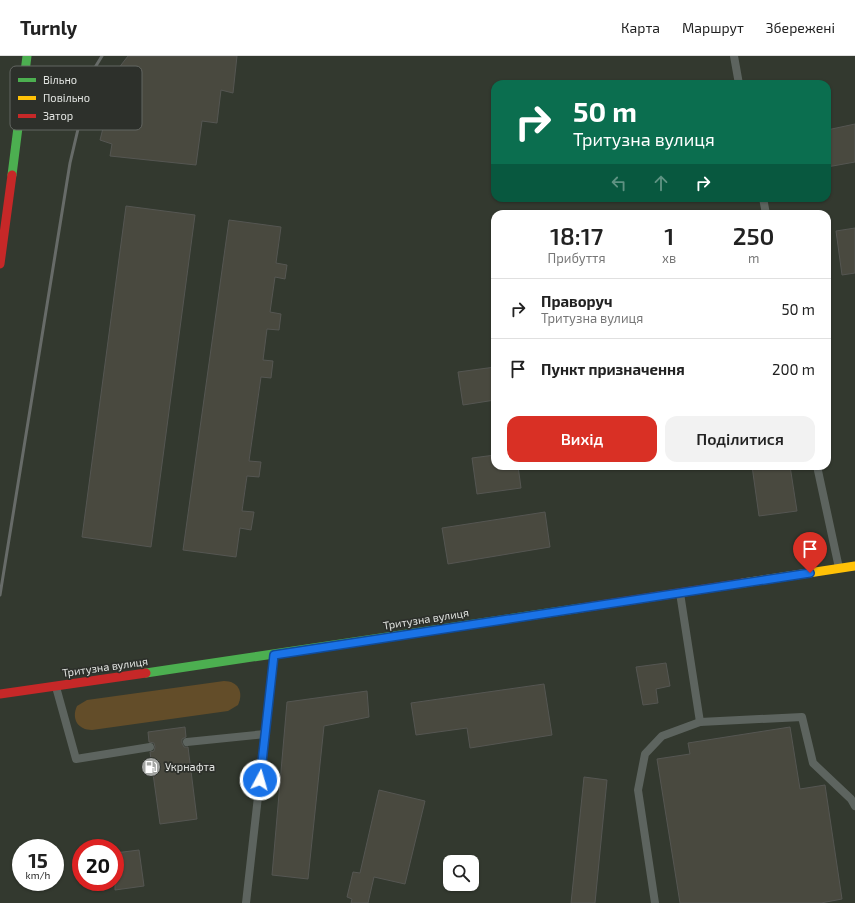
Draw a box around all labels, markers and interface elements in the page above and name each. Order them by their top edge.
text: Turnly [20,16,77,39]
text: Карта [621,19,660,36]
text: Маршрут [682,19,744,36]
text: Збережені [766,19,835,36]
legend [10,66,142,130]
text: Вільно [43,73,77,86]
text: Повільно [43,91,90,104]
text: 50 m [573,94,637,128]
icon: right [507,96,559,148]
text: Затор [43,109,73,122]
text: Тритузна вулиця [573,128,715,150]
icon: left [608,172,630,194]
icon: ahead [650,172,672,194]
icon: right [692,172,714,194]
text: 18:17 [550,221,603,250]
text: 1 [664,221,674,250]
text: 250 [733,221,774,250]
text: Прибуття [548,250,606,266]
text: хв [662,250,676,266]
text: m [748,250,759,266]
text: Праворуч [541,292,612,310]
icon: right [507,298,529,320]
text: 50 m [781,300,815,318]
text: Тритузна вулиця [541,310,643,326]
icon: arrive [507,358,529,380]
text: Пункт призначення [541,360,685,378]
text: 200 m [772,360,815,378]
button: Вихід [507,416,657,462]
button: Поділитися [665,416,815,462]
pin [793,532,827,573]
icon: arrive [799,538,821,560]
street label: Тритузна вулиця [382,605,470,633]
street label: Тритузна вулиця [61,654,149,680]
fuel station icon: Укрнафта [140,756,162,778]
position arrow [239,759,281,801]
place label: Укрнафта [165,760,215,773]
speed limit sign: 20 [72,839,124,891]
text: 15 [28,848,48,872]
map controls [443,855,479,891]
button: search [443,855,479,891]
text: km/h [26,869,50,881]

